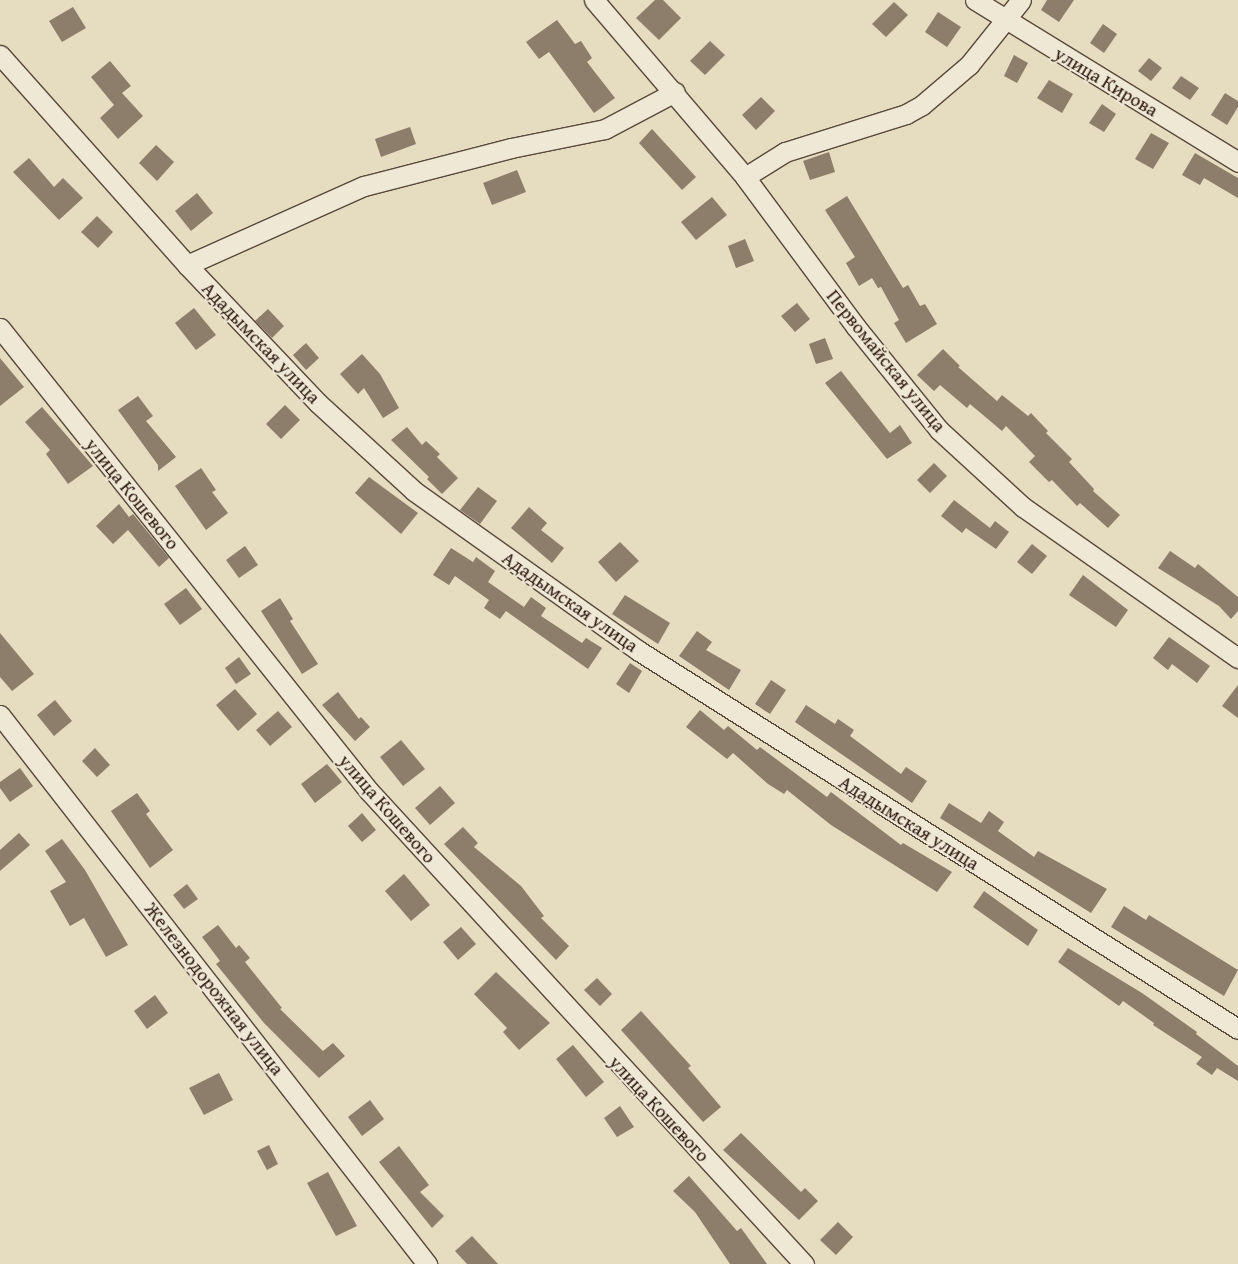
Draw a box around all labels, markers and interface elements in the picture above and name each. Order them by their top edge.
street label: улица Кирова [1050,42,1162,122]
street label: Ададымская улица [197,277,325,409]
street label: Первомайская улица [822,285,950,437]
street label: улица Кошевого [80,434,184,554]
street label: Ададымская улица [498,547,642,657]
street label: улица Кошевого [334,750,440,868]
street label: Ададымская улица [835,771,983,875]
street label: Железнодорожная улица [139,898,289,1080]
street label: улица Кошевого [604,1051,714,1167]

